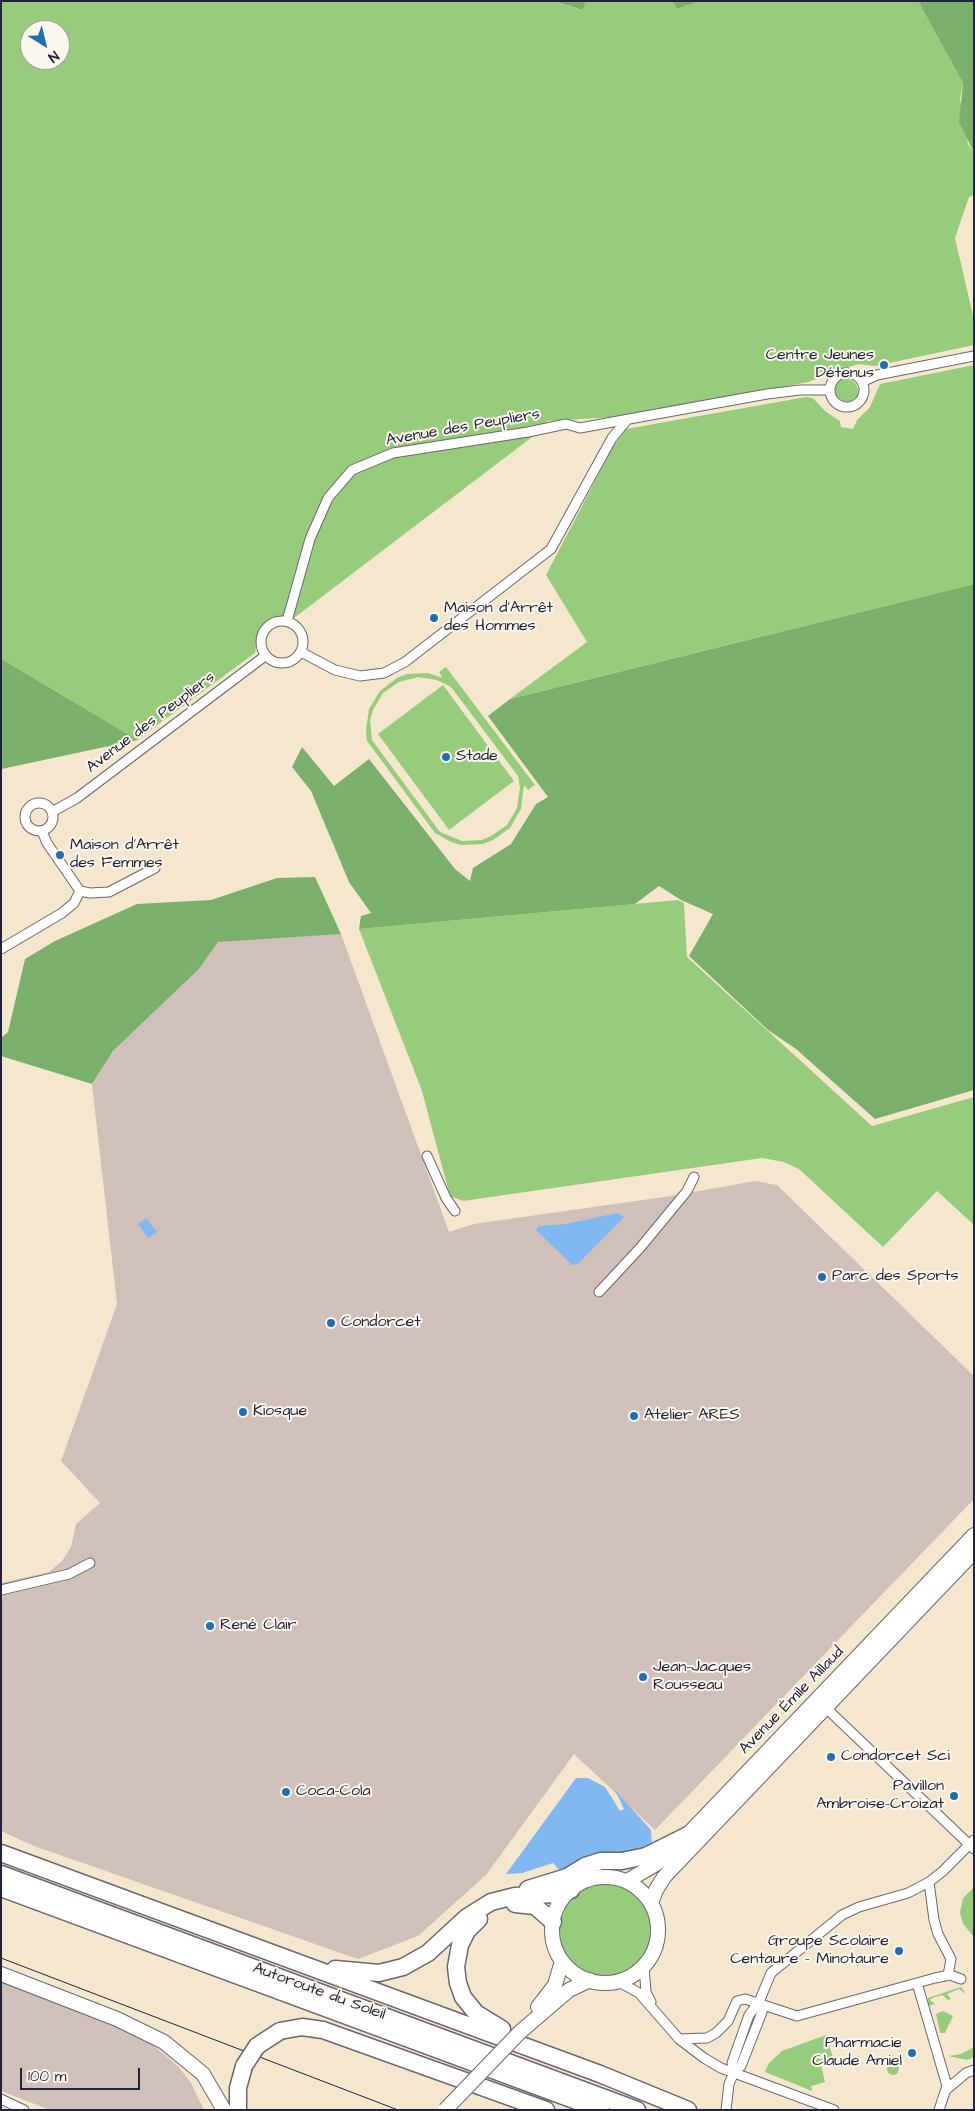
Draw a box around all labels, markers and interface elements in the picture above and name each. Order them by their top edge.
north arrow [20,20,70,70]
text: N [44,46,63,67]
place label: Centre Jeunes Détenus [766,346,874,384]
marker: Centre Jeunes Détenus [878,359,890,371]
street label: Avenue des Peupliers [385,405,541,451]
place label: Maison d'Arrêt des Hommes [444,599,553,637]
marker: Maison d'Arrêt des Hommes [428,612,440,624]
street label: Avenue des Peupliers [83,668,219,778]
place label: Stade [456,747,498,767]
marker: Stade [440,751,452,763]
place label: Maison d'Arrêt des Femmes [70,836,179,874]
marker: Maison d'Arrêt des Femmes [54,849,66,861]
place label: Parc des Sports [832,1267,959,1287]
marker: Parc des Sports [816,1271,828,1283]
place label: Condorcet [341,1313,421,1333]
marker: Condorcet [325,1317,337,1329]
place label: Kiosque [253,1402,307,1422]
marker: Kiosque [237,1406,249,1418]
place label: Atelier ARES [644,1406,740,1426]
marker: Atelier ARES [628,1410,640,1422]
place label: René Clair [220,1616,296,1636]
marker: René Clair [204,1620,216,1632]
street label: Avenue Émile Aillaud [736,1643,848,1759]
place label: Jean-Jacques Rousseau [653,1658,751,1696]
marker: Jean-Jacques Rousseau [637,1671,649,1683]
place label: Condorcet Sci [841,1747,950,1767]
marker: Condorcet Sci [825,1751,837,1763]
place label: Pavillon Ambroise-Croizat [816,1777,944,1815]
place label: Coca-Cola [296,1782,371,1802]
marker: Coca-Cola [280,1786,292,1798]
marker: Pavillon Ambroise-Croizat [948,1790,960,1802]
place label: Groupe Scolaire Centaure - Minotaure [730,1932,889,1970]
marker: Groupe Scolaire Centaure - Minotaure [893,1945,905,1957]
street label: Autoroute du Soleil [250,1959,388,2025]
place label: Pharmacie Claude Amiel [812,2034,902,2072]
marker: Pharmacie Claude Amiel [906,2047,918,2059]
scale bar [22,2058,142,2090]
text: 100 m [28,2066,67,2087]

